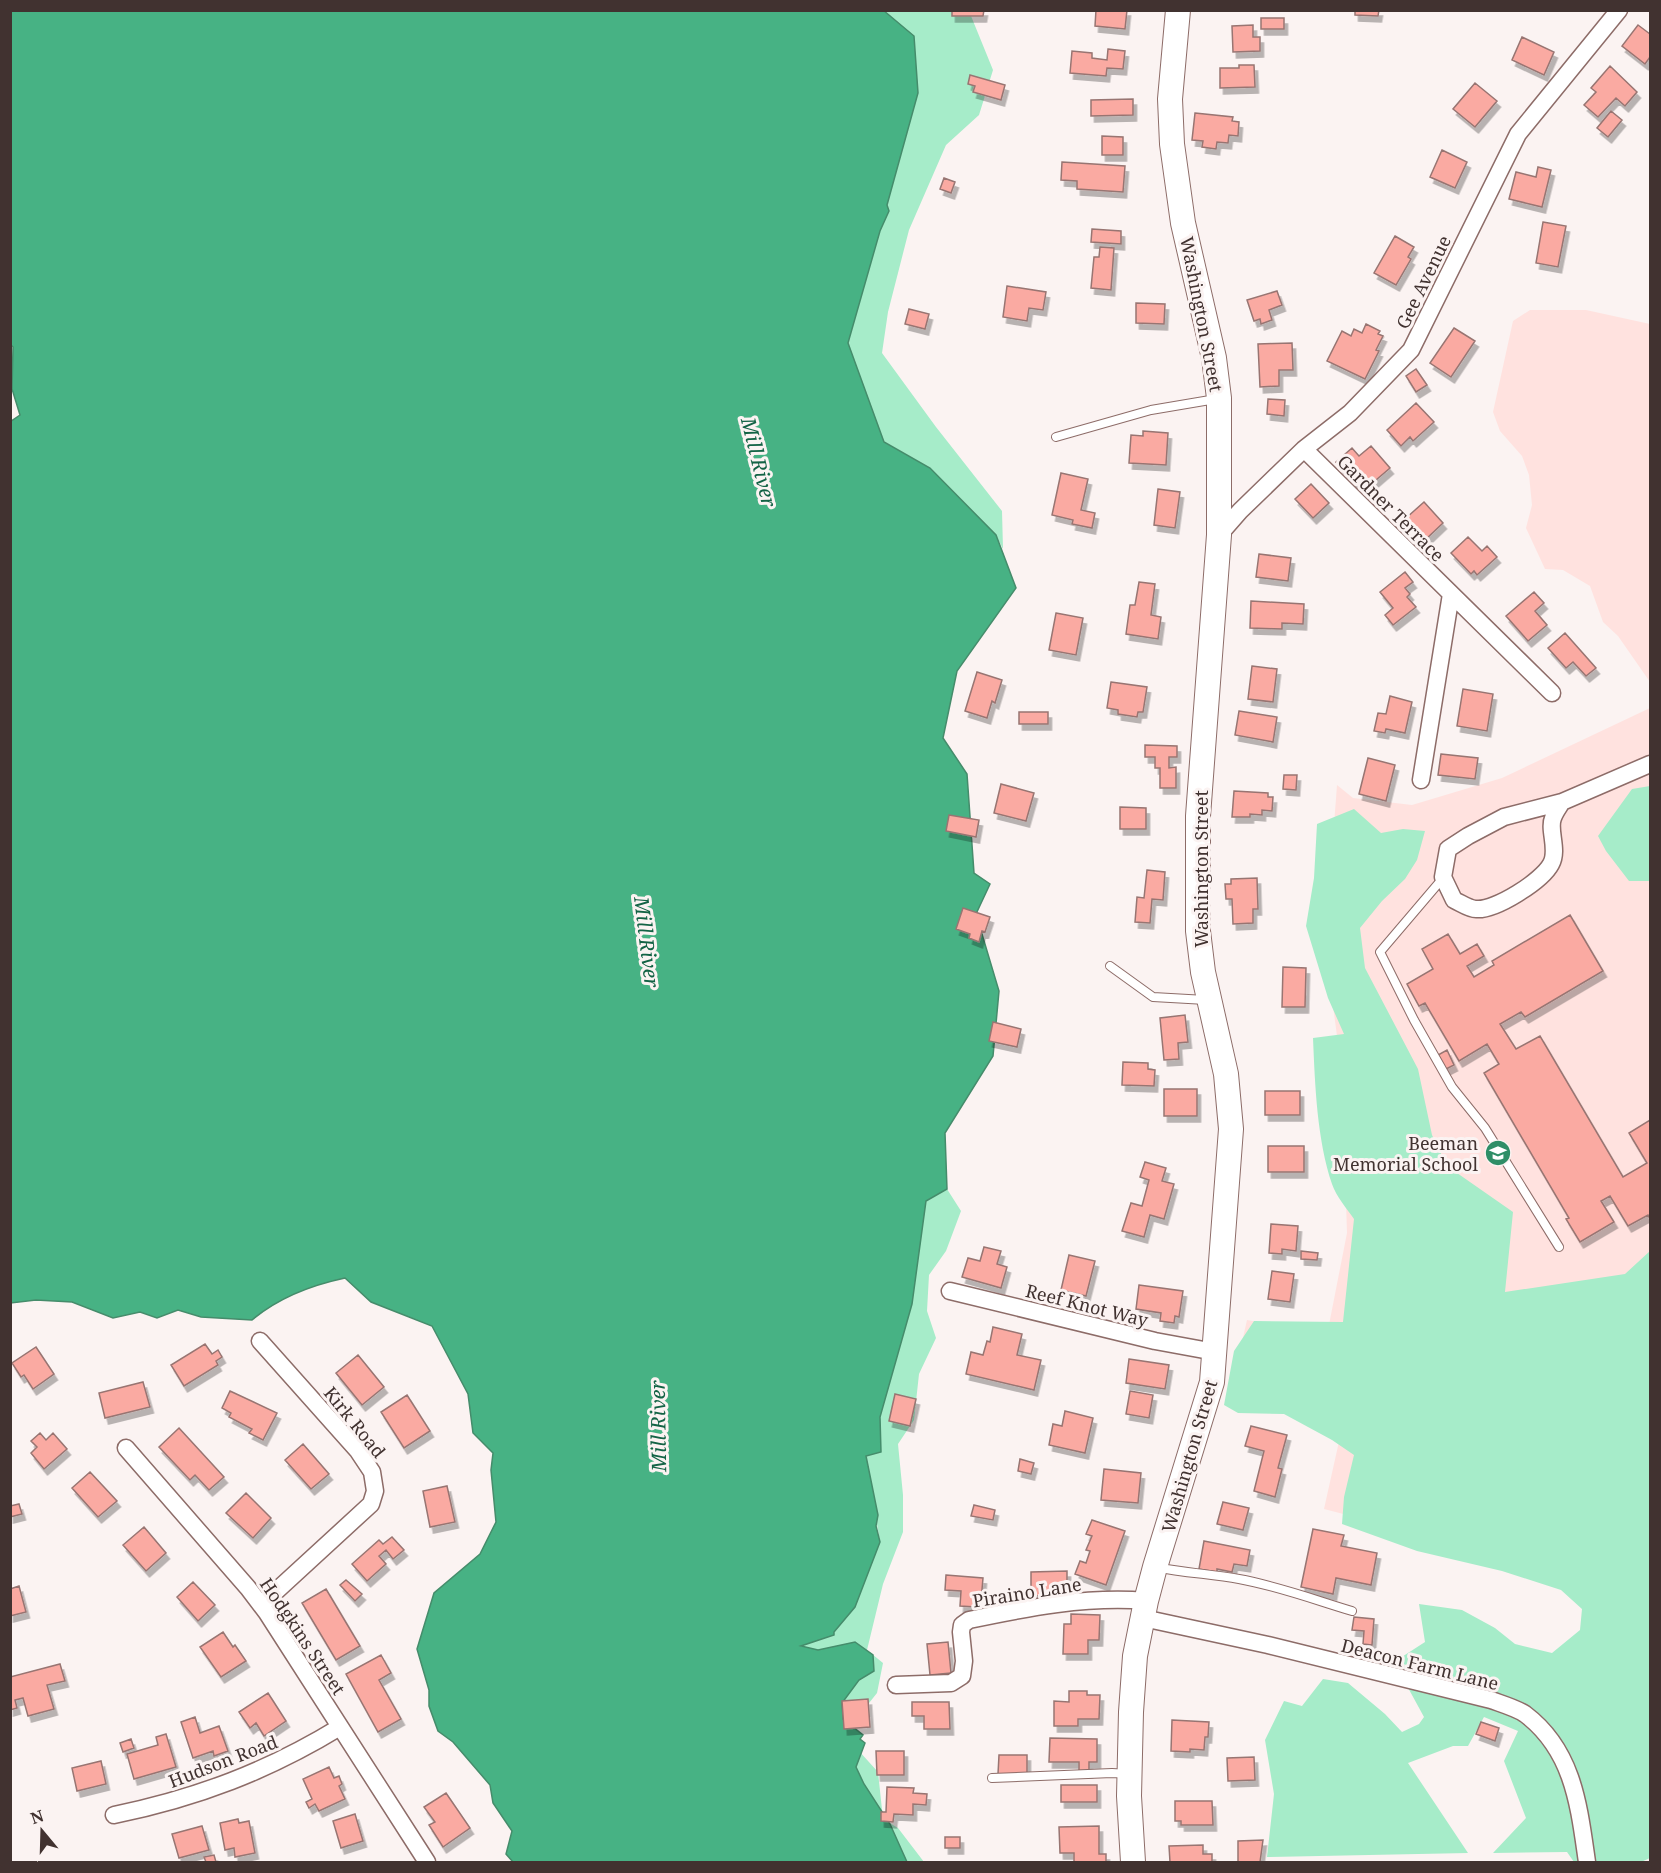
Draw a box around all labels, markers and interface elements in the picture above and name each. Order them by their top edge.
street label: Gee Avenue [1390,231,1456,333]
street label: Washington Street [1175,234,1229,394]
water label: Mill River [735,413,783,510]
street label: Gardner Terrace [1332,449,1450,567]
street label: Washington Street [1189,790,1213,948]
water label: Mill River [628,894,666,990]
place label: Beeman Memorial School [1333,1131,1478,1176]
school or university icon: Beeman Memorial School [1483,1138,1513,1168]
street label: Reef Knot Way [1023,1278,1152,1332]
street label: Washington Street [1156,1377,1222,1535]
water label: Mill River [644,1379,672,1473]
street label: Kirk Road [319,1381,391,1463]
street label: Piraino Lane [971,1572,1083,1612]
street label: Hodgkins Street [255,1573,351,1699]
street label: Deacon Farm Lane [1339,1633,1501,1695]
street label: Hudson Road [165,1729,281,1793]
north arrow [12,1801,72,1861]
text: N [28,1804,47,1829]

